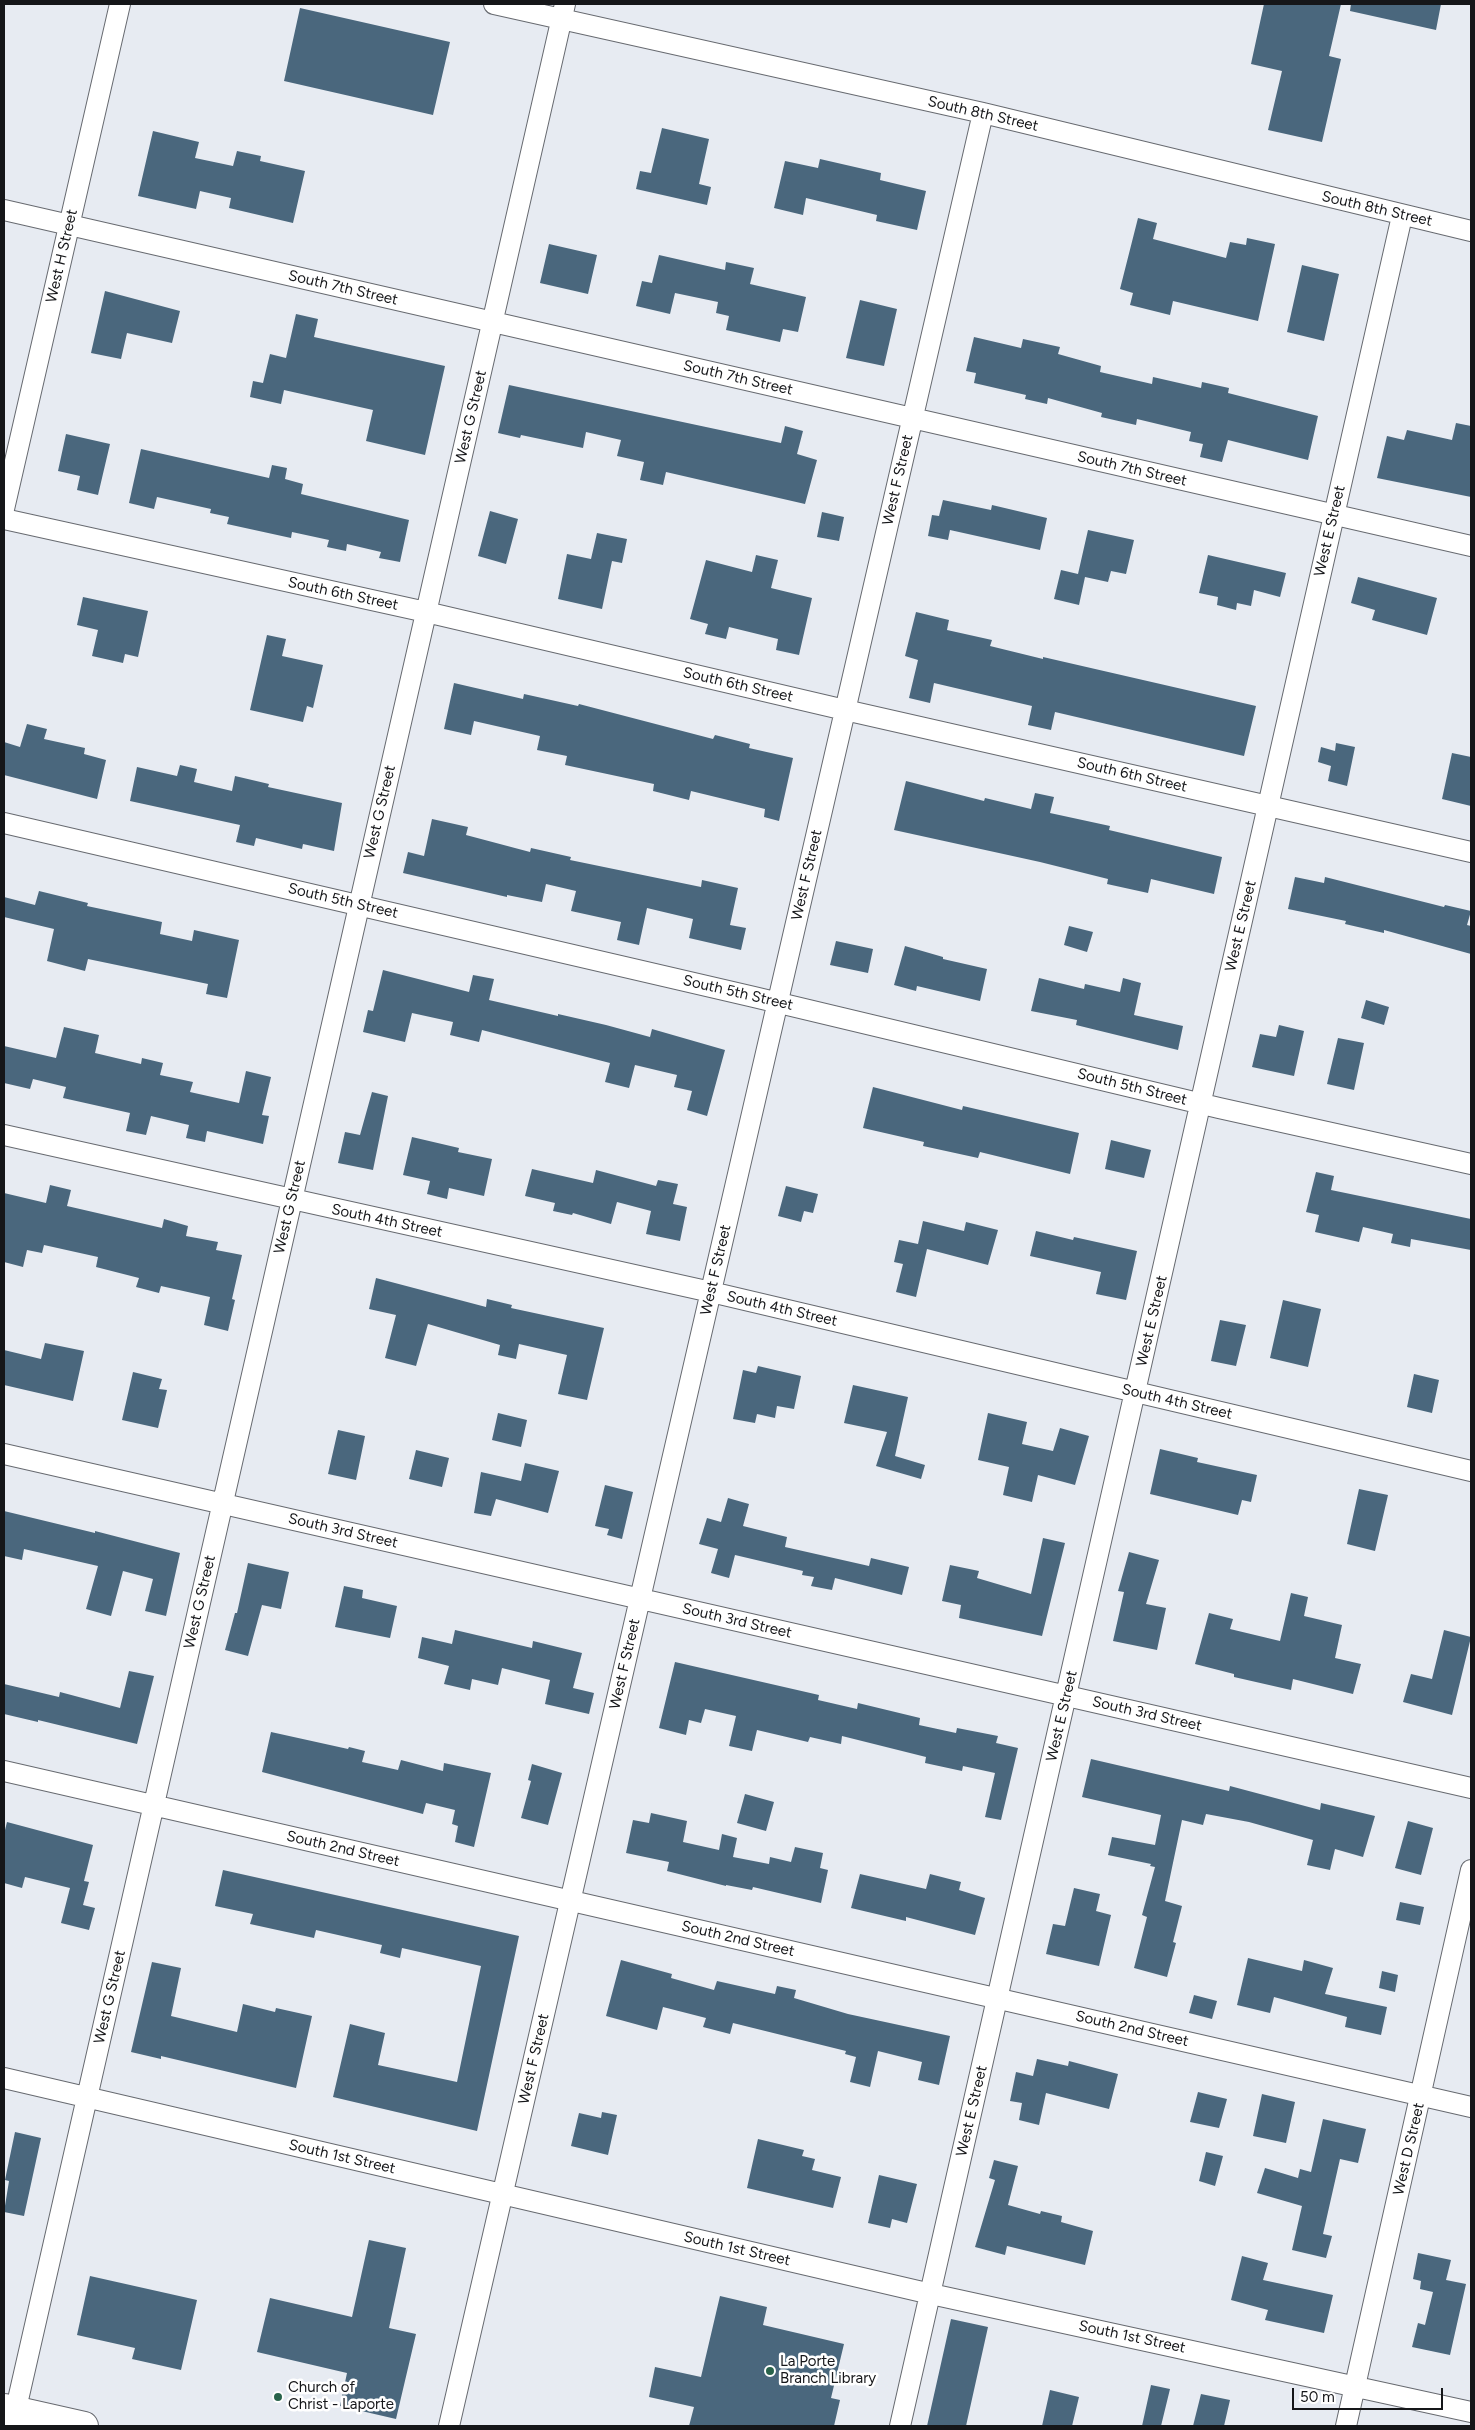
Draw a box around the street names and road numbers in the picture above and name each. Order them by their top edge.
street label: South 8th Street [926,93,1040,135]
street label: South 8th Street [1320,188,1434,230]
street label: West H Street [43,208,81,304]
street label: South 7th Street [286,267,400,309]
street label: South 7th Street [681,357,795,399]
street label: West G Street [451,368,491,466]
street label: West F Street [879,433,917,527]
street label: South 7th Street [1075,448,1189,490]
street label: West E Street [1311,484,1349,578]
street label: South 6th Street [286,574,400,614]
street label: South 6th Street [681,664,795,706]
street label: South 6th Street [1075,754,1189,796]
street label: West G Street [360,763,400,861]
street label: West F Street [788,828,826,922]
street label: West E Street [1222,879,1260,973]
street label: South 5th Street [286,880,400,922]
street label: South 5th Street [681,972,795,1014]
street label: South 5th Street [1075,1065,1189,1109]
street label: West G Street [270,1158,310,1256]
street label: South 4th Street [330,1200,444,1242]
street label: West F Street [697,1223,735,1317]
street label: West E Street [1133,1274,1171,1368]
street label: South 4th Street [725,1288,839,1330]
street label: South 4th Street [1120,1381,1234,1423]
street label: South 3rd Street [287,1510,399,1552]
street label: West G Street [180,1553,220,1651]
street label: South 3rd Street [681,1600,793,1642]
street label: West F Street [606,1617,644,1711]
street label: West E Street [1043,1669,1081,1763]
street label: South 3rd Street [1091,1693,1203,1735]
street label: South 2nd Street [285,1827,401,1871]
street label: South 2nd Street [680,1917,796,1961]
street label: West G Street [90,1948,130,2046]
street label: South 2nd Street [1074,2007,1190,2051]
street label: West F Street [515,2012,553,2106]
street label: West E Street [953,2064,991,2158]
street label: West D Street [1390,2101,1428,2197]
street label: South 1st Street [287,2136,397,2178]
street label: South 1st Street [682,2228,792,2270]
street label: South 1st Street [1077,2317,1187,2357]

